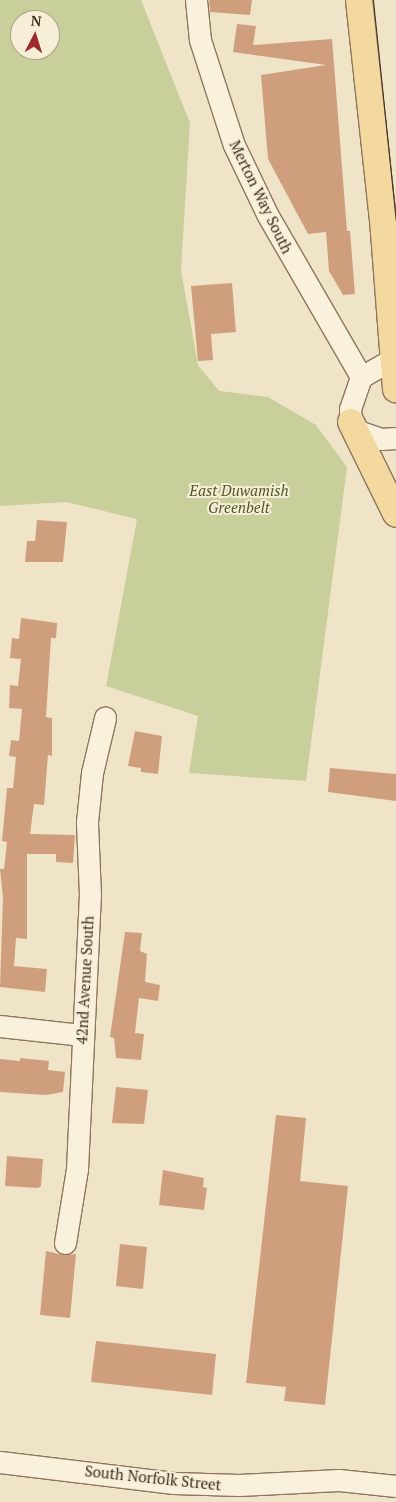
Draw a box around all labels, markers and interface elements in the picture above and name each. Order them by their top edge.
north arrow [10,10,60,60]
text: N [30,11,42,30]
street label: Merton Way South [226,137,296,257]
park label: East Duwamish Greenbelt [189,481,289,516]
street label: 42nd Avenue South [73,915,97,1045]
street label: South Norfolk Street [84,1462,222,1494]

